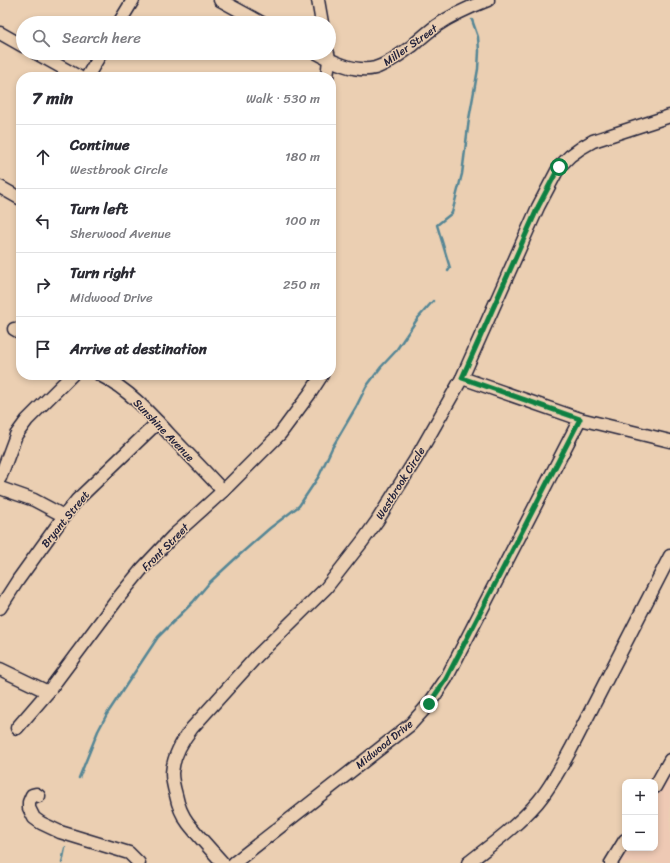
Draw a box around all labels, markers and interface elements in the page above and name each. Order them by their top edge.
search box [16,16,336,60]
street label: Miller Street [379,19,442,71]
text: Search here [62,25,141,51]
icon: search [30,27,52,49]
text: 7 min [32,83,73,113]
text: Walk · 530 m [246,87,320,110]
text: Continue [70,132,130,158]
text: 180 m [285,145,320,168]
icon: ahead [32,146,54,168]
text: Westbrook Circle [70,158,168,181]
route start [550,158,568,176]
text: Turn left [70,196,128,222]
text: 100 m [285,209,320,232]
icon: left [32,210,54,232]
text: Sherwood Avenue [70,222,171,245]
text: Turn right [70,260,135,286]
text: 250 m [283,273,320,296]
icon: right [32,274,54,296]
text: Midwood Drive [70,286,153,309]
text: Arrive at destination [70,336,207,362]
icon: arrive [32,338,54,360]
street label: Sunshine Avenue [128,394,199,467]
street label: Westbrook Circle [370,443,431,523]
street label: Bryant Street [36,487,94,552]
street label: Front Street [137,519,194,576]
route end [420,695,438,713]
street label: Midwood Drive [351,715,418,774]
map controls [622,779,658,851]
button: + [622,779,658,815]
button: − [622,815,658,851]

